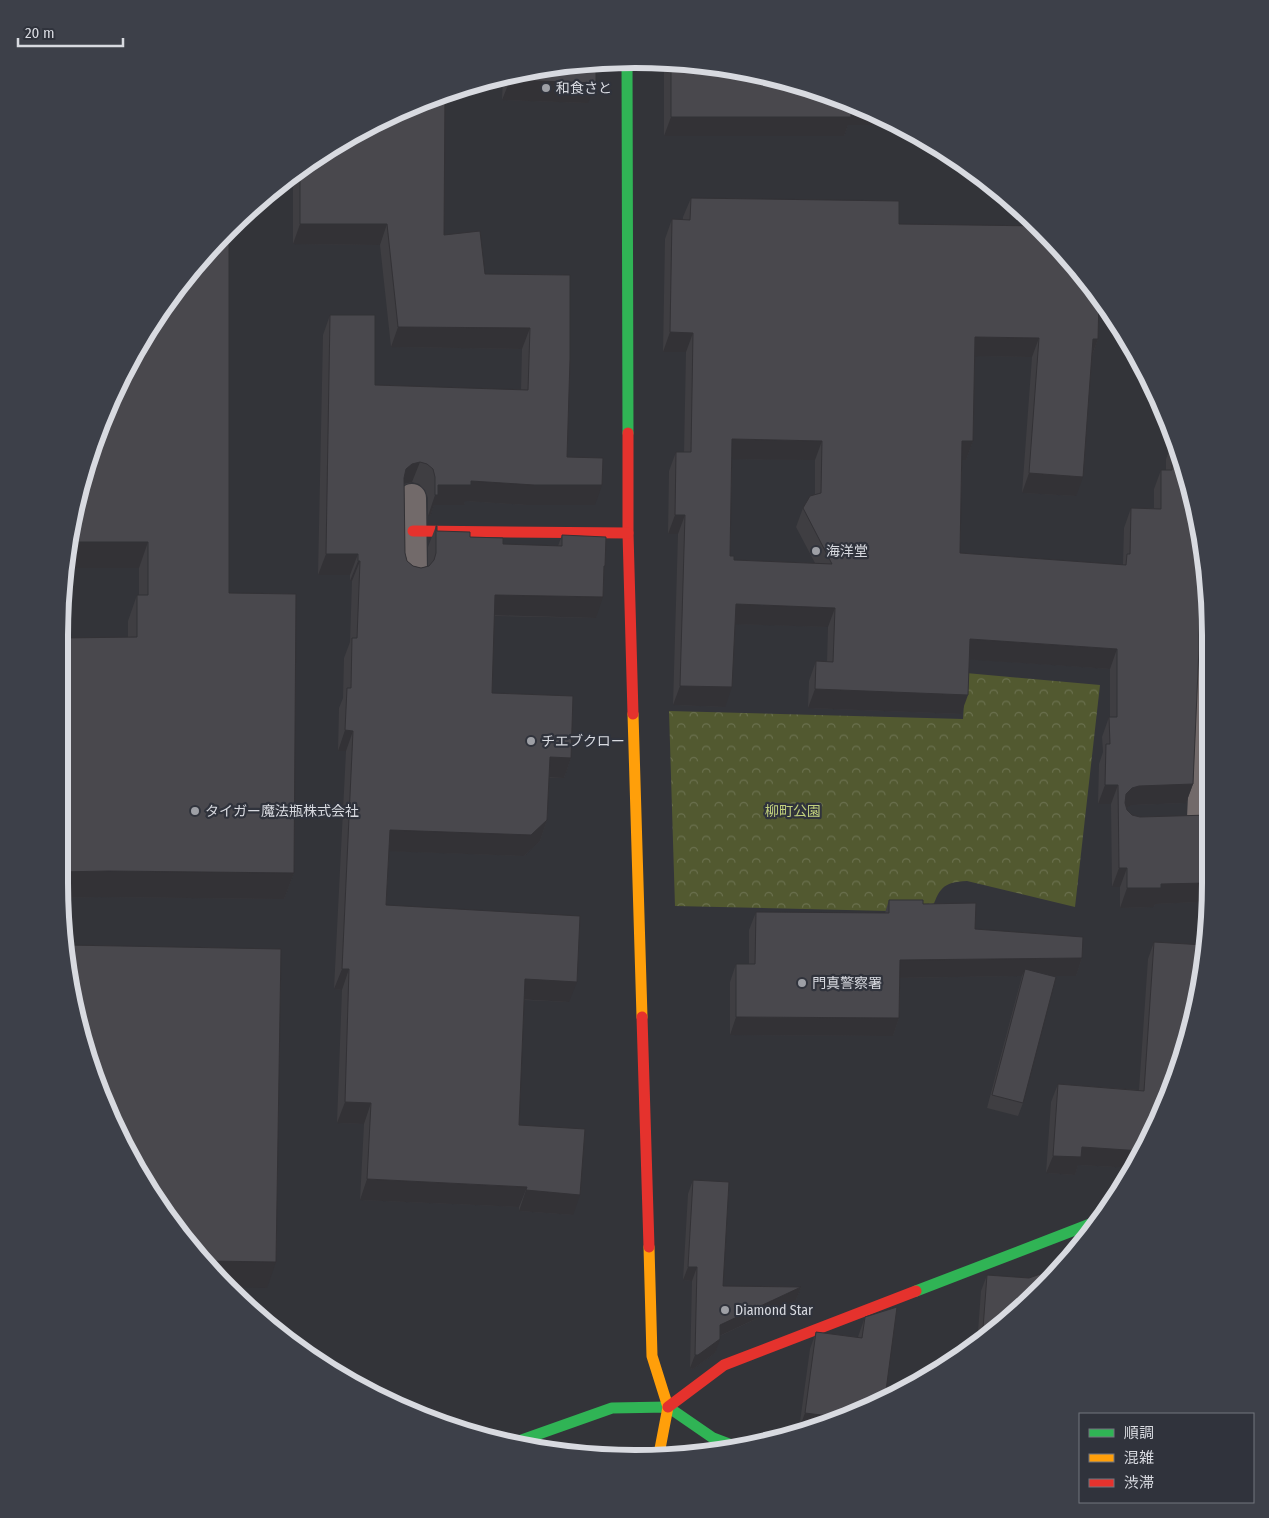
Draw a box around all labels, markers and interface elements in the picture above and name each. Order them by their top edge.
scale bar [18,15,122,47]
text: 20 m [25,24,55,42]
place label: 和食さと [556,80,612,97]
marker: 和食さと [540,82,552,94]
place label: 海洋堂 [826,543,868,560]
marker: 海洋堂 [810,545,822,557]
place label: チエブクロー [541,733,625,750]
marker: チエブクロー [525,735,537,747]
place label: タイガー魔法瓶株式会社 [205,803,359,820]
park label: 柳町公園 [765,803,821,820]
marker: タイガー魔法瓶株式会社 [189,805,201,817]
place label: 門真警察署 [812,975,882,992]
marker: 門真警察署 [796,977,808,989]
place label: Diamond Star [735,1302,813,1319]
marker: Diamond Star [719,1304,731,1316]
legend [1079,1413,1254,1503]
text: 順調 [1124,1424,1154,1442]
text: 混雑 [1124,1449,1154,1467]
text: 渋滞 [1124,1474,1154,1492]

